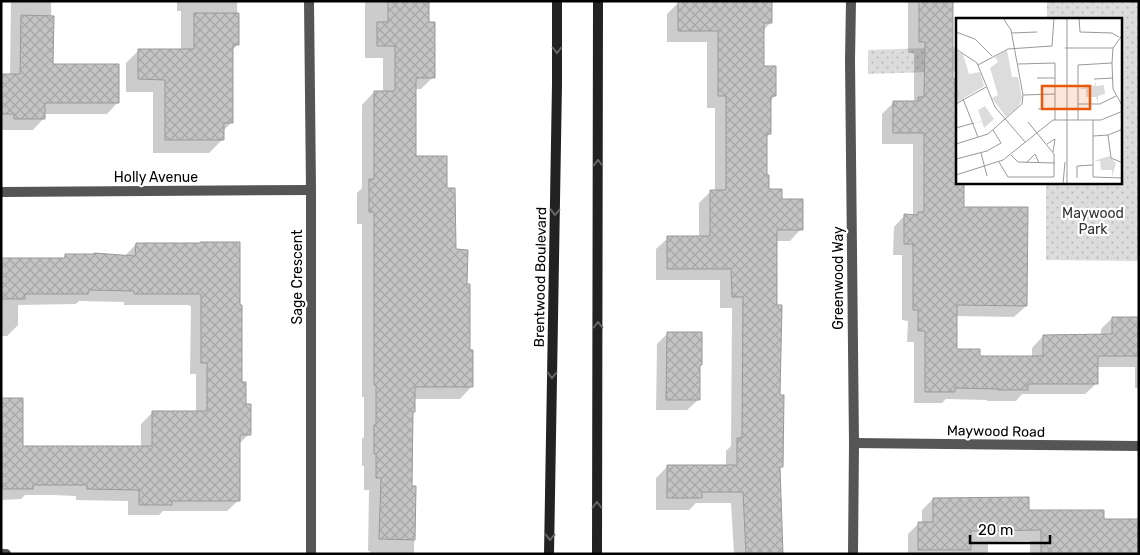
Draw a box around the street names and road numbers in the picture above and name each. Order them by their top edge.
street label: Holly Avenue [114,169,198,186]
street label: Brentwood Boulevard [531,207,550,347]
street label: Greenwood Way [830,226,847,330]
street label: Sage Crescent [289,229,306,324]
street label: Maywood Road [947,422,1045,441]

